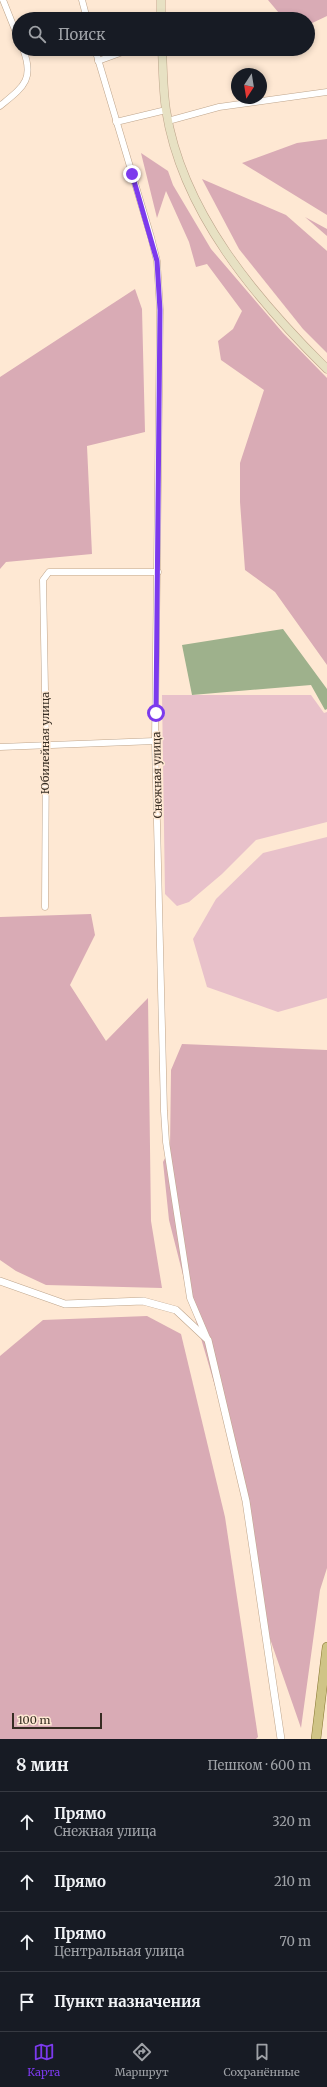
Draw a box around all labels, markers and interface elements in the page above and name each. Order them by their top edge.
search box [12,12,315,56]
icon: search [26,23,48,45]
text: Поиск [58,25,105,44]
north arrow [231,68,267,104]
route end [123,165,141,183]
street label: Юбилейная улица [38,692,52,794]
route start [147,704,165,722]
street label: Снежная улица [149,731,165,818]
scale bar [12,1711,102,1730]
text: 100 m [18,1713,50,1727]
text: 8 мин [16,1754,69,1776]
text: Пешком · 600 m [208,1757,311,1774]
text: Прямо [54,1804,106,1823]
icon: ahead [16,1811,38,1833]
text: 320 m [272,1813,311,1830]
text: Снежная улица [54,1823,156,1840]
icon: ahead [16,1871,38,1893]
text: Прямо [54,1872,106,1891]
text: 210 m [274,1873,311,1890]
text: Прямо [54,1924,106,1943]
icon: ahead [16,1931,38,1953]
text: 70 m [280,1933,311,1950]
text: Центральная улица [54,1943,184,1960]
icon: arrive [16,1991,38,2013]
text: Пункт назначения [54,1992,201,2011]
tab: Карта [27,2041,60,2079]
tab: Маршрут [115,2041,169,2079]
tab: Сохранённые [223,2041,300,2079]

